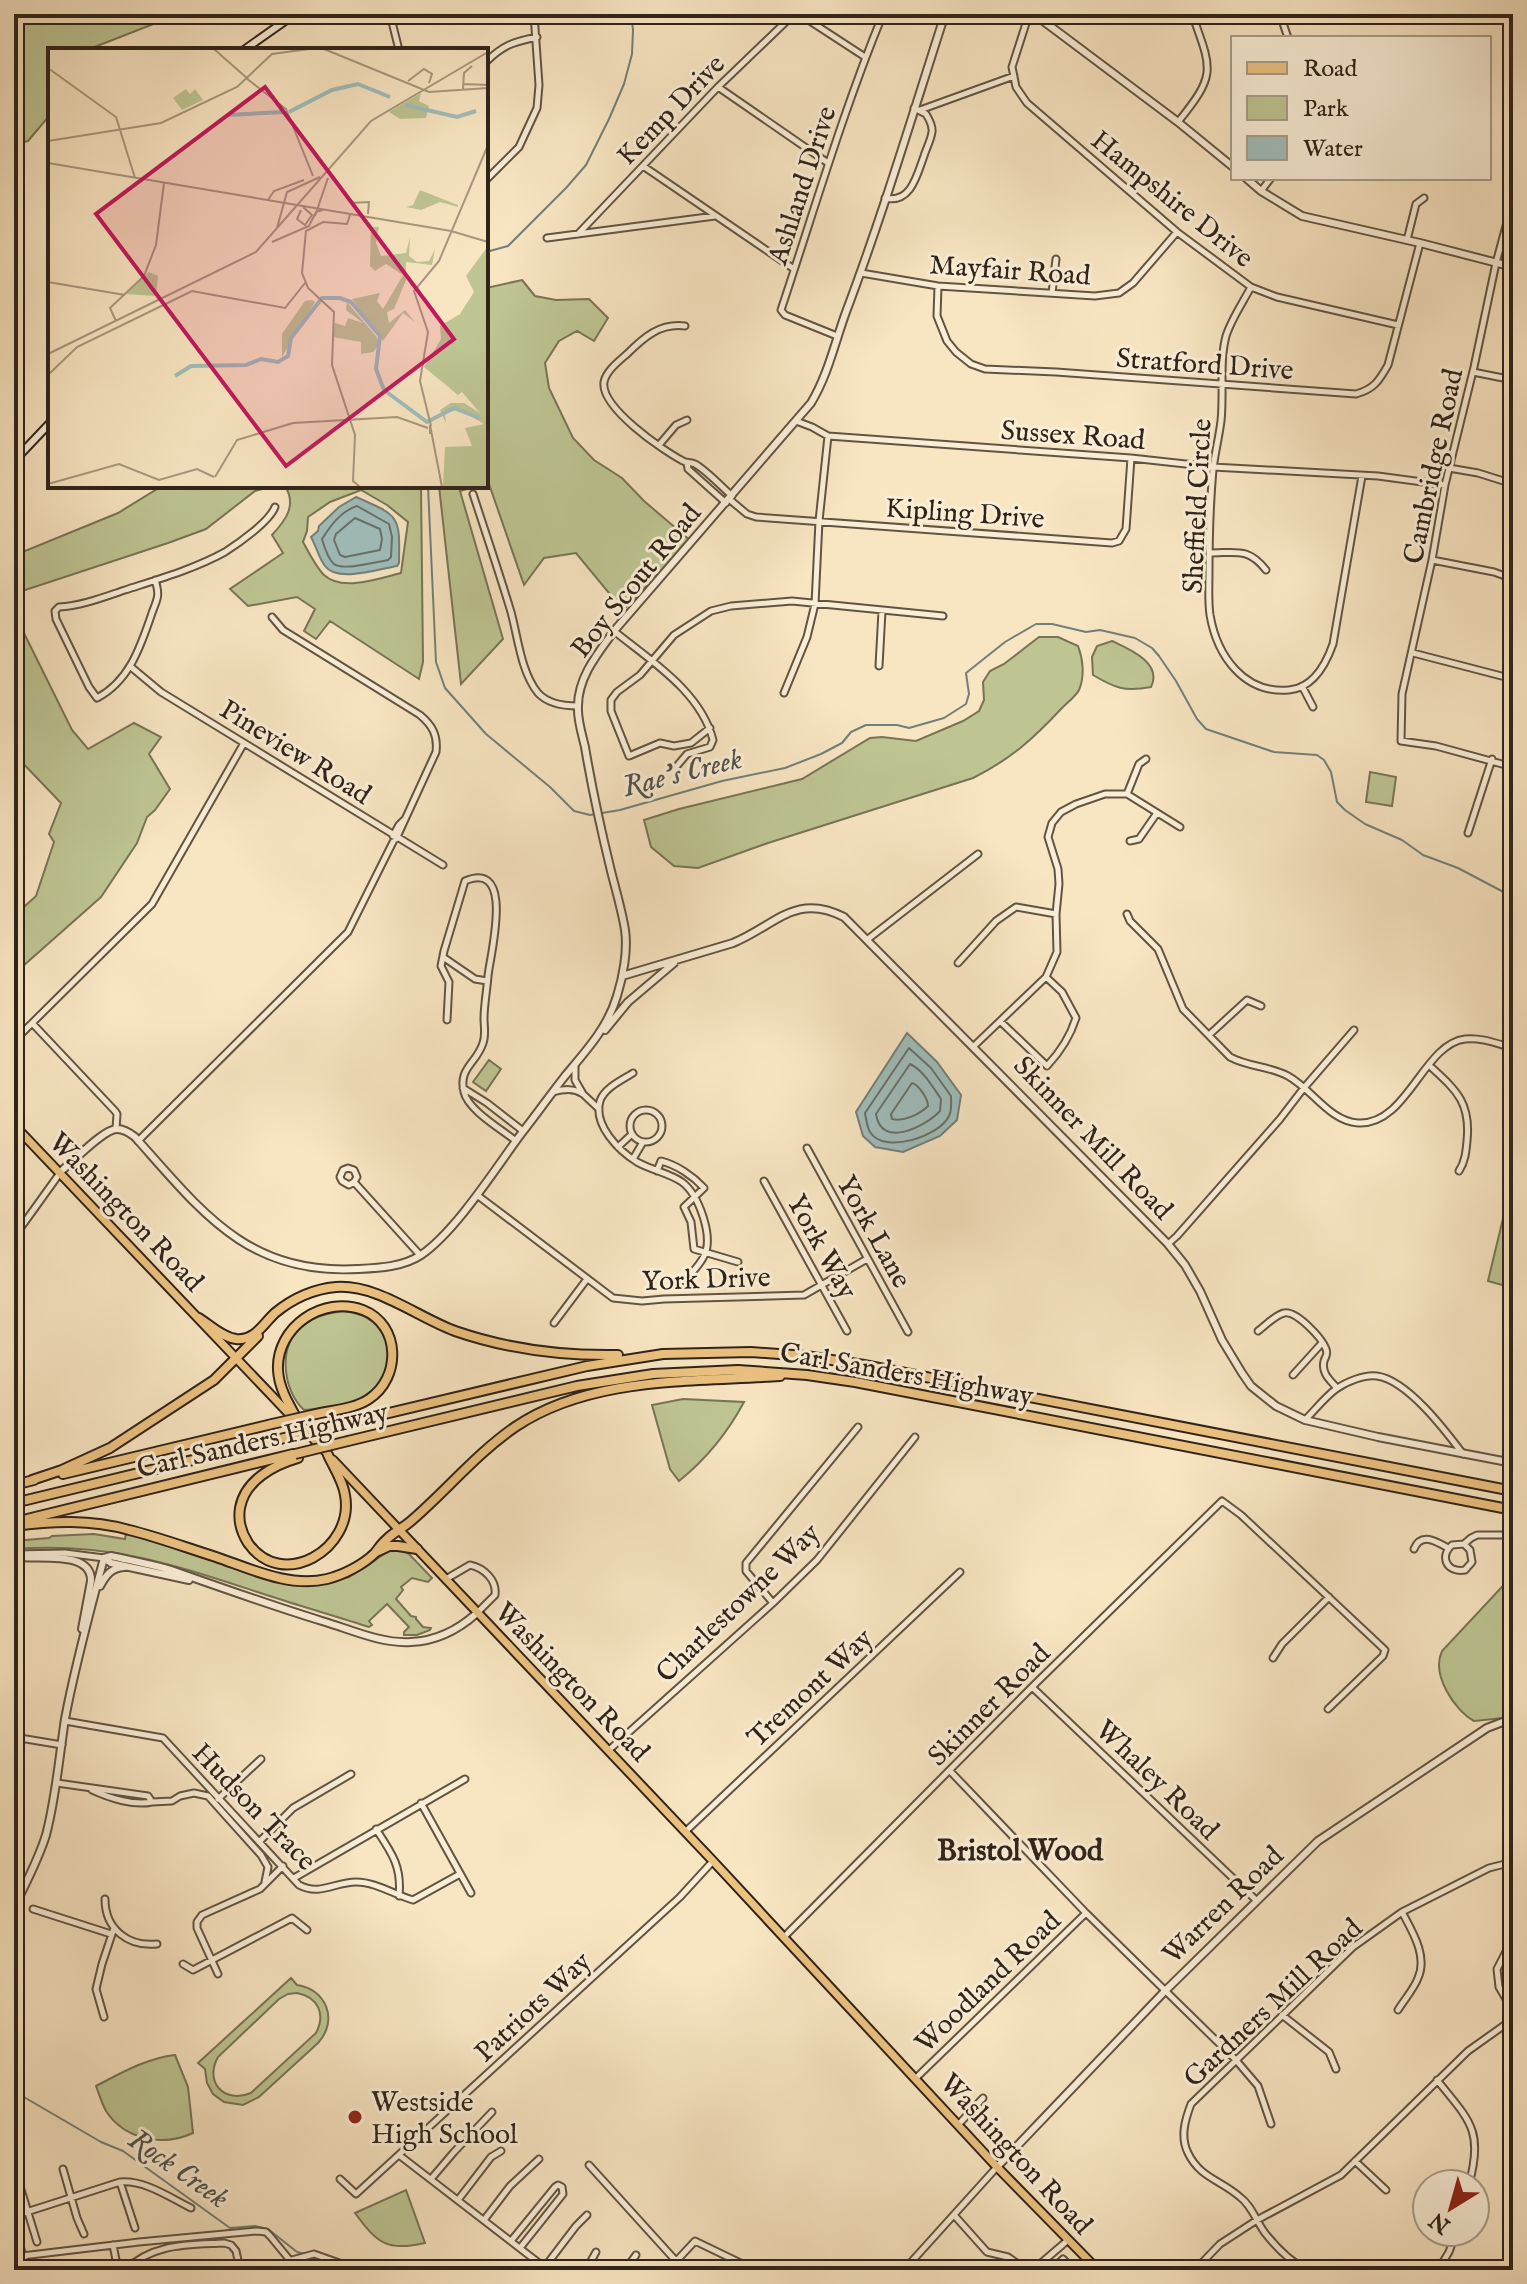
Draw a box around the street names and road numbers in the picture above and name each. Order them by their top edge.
street label: Kemp Drive [610,48,734,174]
street label: Ashland Drive [761,102,846,270]
street label: Hampshire Drive [1083,124,1260,276]
street label: Mayfair Road [928,248,1092,295]
street label: Stratford Drive [1115,342,1295,389]
street label: Cambridge Road [1397,366,1472,567]
street label: Sussex Road [1000,414,1146,459]
street label: Sheffield Circle [1176,417,1221,595]
street label: Kipling Drive [884,491,1046,538]
street label: Boy Scout Road [564,497,710,666]
street label: Pineview Road [213,693,377,814]
street label: Skinner Mill Road [1005,1049,1179,1228]
street label: Washington Road [40,1126,210,1300]
street label: York Lane [828,1170,918,1295]
street label: York Way [778,1189,864,1306]
street label: York Drive [641,1261,771,1300]
street label: Carl Sanders Highway [777,1336,1036,1415]
street label: Carl Sanders Highway [134,1395,392,1487]
street label: Charlestowne Way [649,1516,828,1691]
street label: Washington Road [486,1596,656,1770]
street label: Tremont Way [741,1622,881,1756]
street label: Skinner Road [921,1637,1058,1774]
street label: Whaley Road [1087,1713,1225,1848]
street label: Hudson Trace [183,1736,323,1879]
street label: Warren Road [1156,1839,1292,1972]
street label: Woodland Road [908,1904,1069,2061]
street label: Gardners Mill Road [1177,1912,1371,2096]
street label: Patriots Way [468,1945,599,2071]
street label: Washington Road [931,2067,1099,2243]

